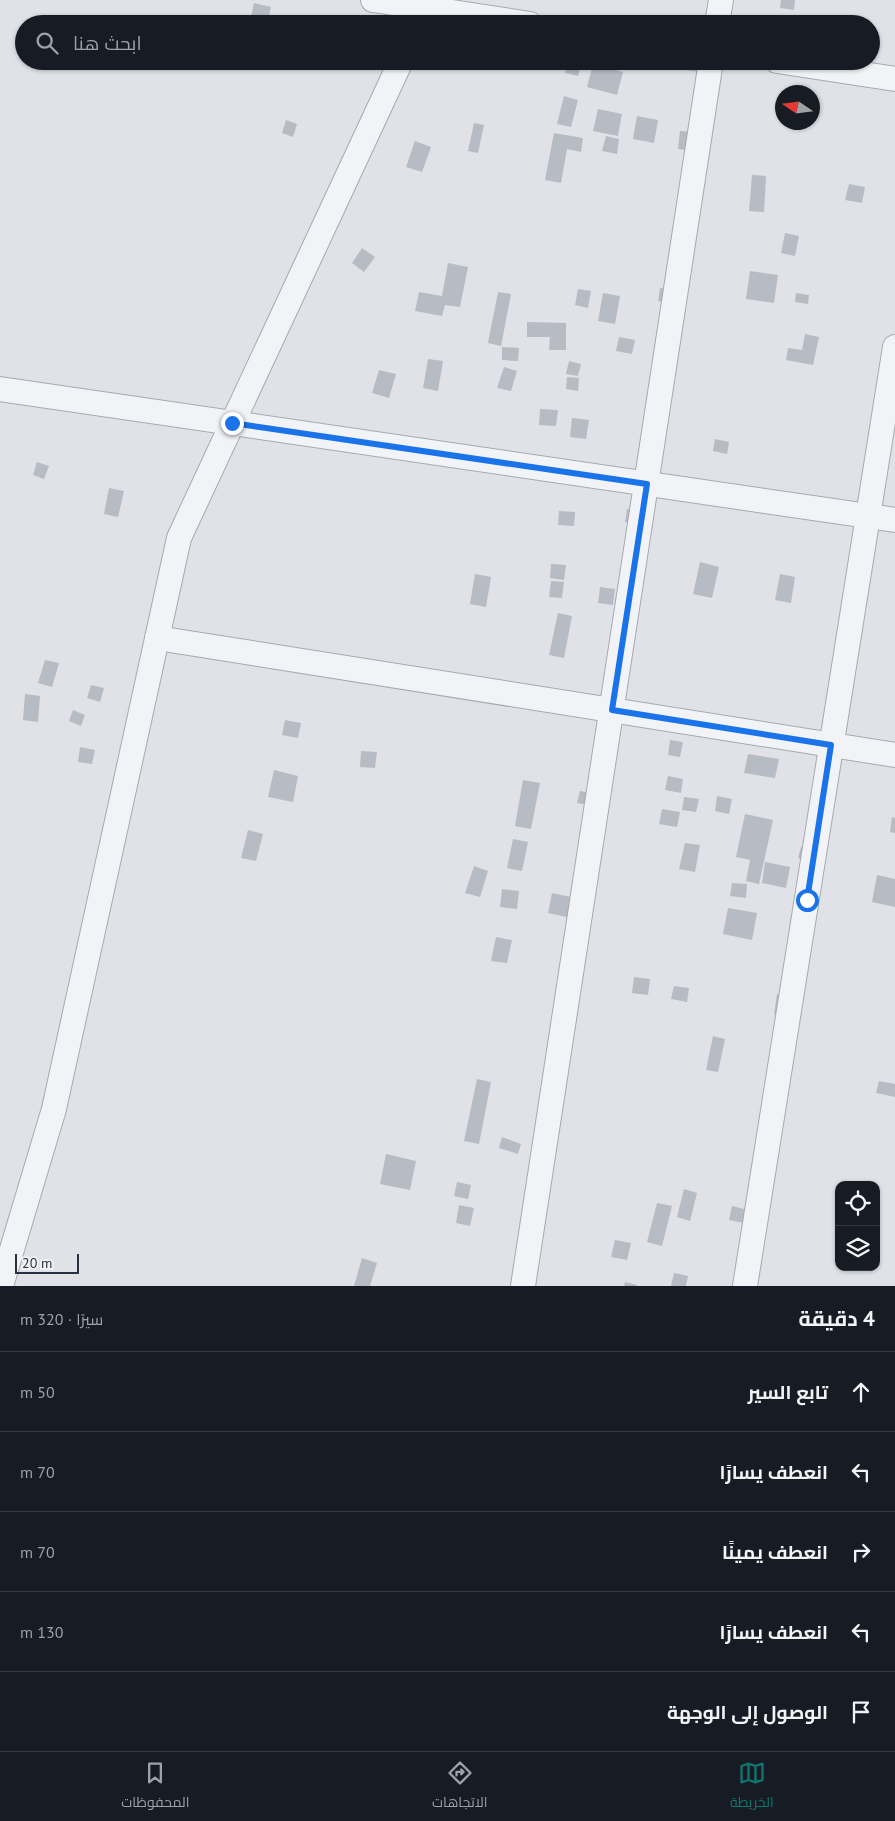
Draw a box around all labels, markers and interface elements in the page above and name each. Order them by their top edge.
search box [15,15,880,70]
icon: search [33,29,61,57]
text: ابحث هنا [73,31,142,55]
north arrow [775,85,820,130]
route end [221,412,244,435]
route start [796,889,819,912]
map controls [835,1181,880,1271]
button: locate [835,1181,880,1226]
button: layers [835,1226,880,1271]
scale bar [15,1251,79,1274]
text: 20 m [22,1254,52,1272]
text: 4 دقيقة [798,1305,875,1332]
text: سيرًا · 320 m [20,1309,103,1329]
icon: ahead [847,1378,875,1406]
text: تابع السير [748,1380,828,1404]
text: 50 m [20,1382,55,1402]
icon: left [847,1458,875,1486]
text: انعطف يسارًا [720,1460,828,1484]
text: 70 m [20,1462,55,1482]
icon: right [847,1538,875,1566]
text: انعطف يمينًا [722,1540,828,1564]
text: 70 m [20,1542,55,1562]
icon: left [847,1618,875,1646]
text: انعطف يسارًا [720,1620,828,1644]
text: 130 m [20,1622,63,1642]
icon: arrive [847,1698,875,1726]
text: الوصول إلى الوجهة [667,1700,828,1724]
tab: المحفوظات [121,1759,189,1815]
tab: الاتجاهات [432,1759,487,1815]
tab: الخريطة [730,1759,774,1815]

